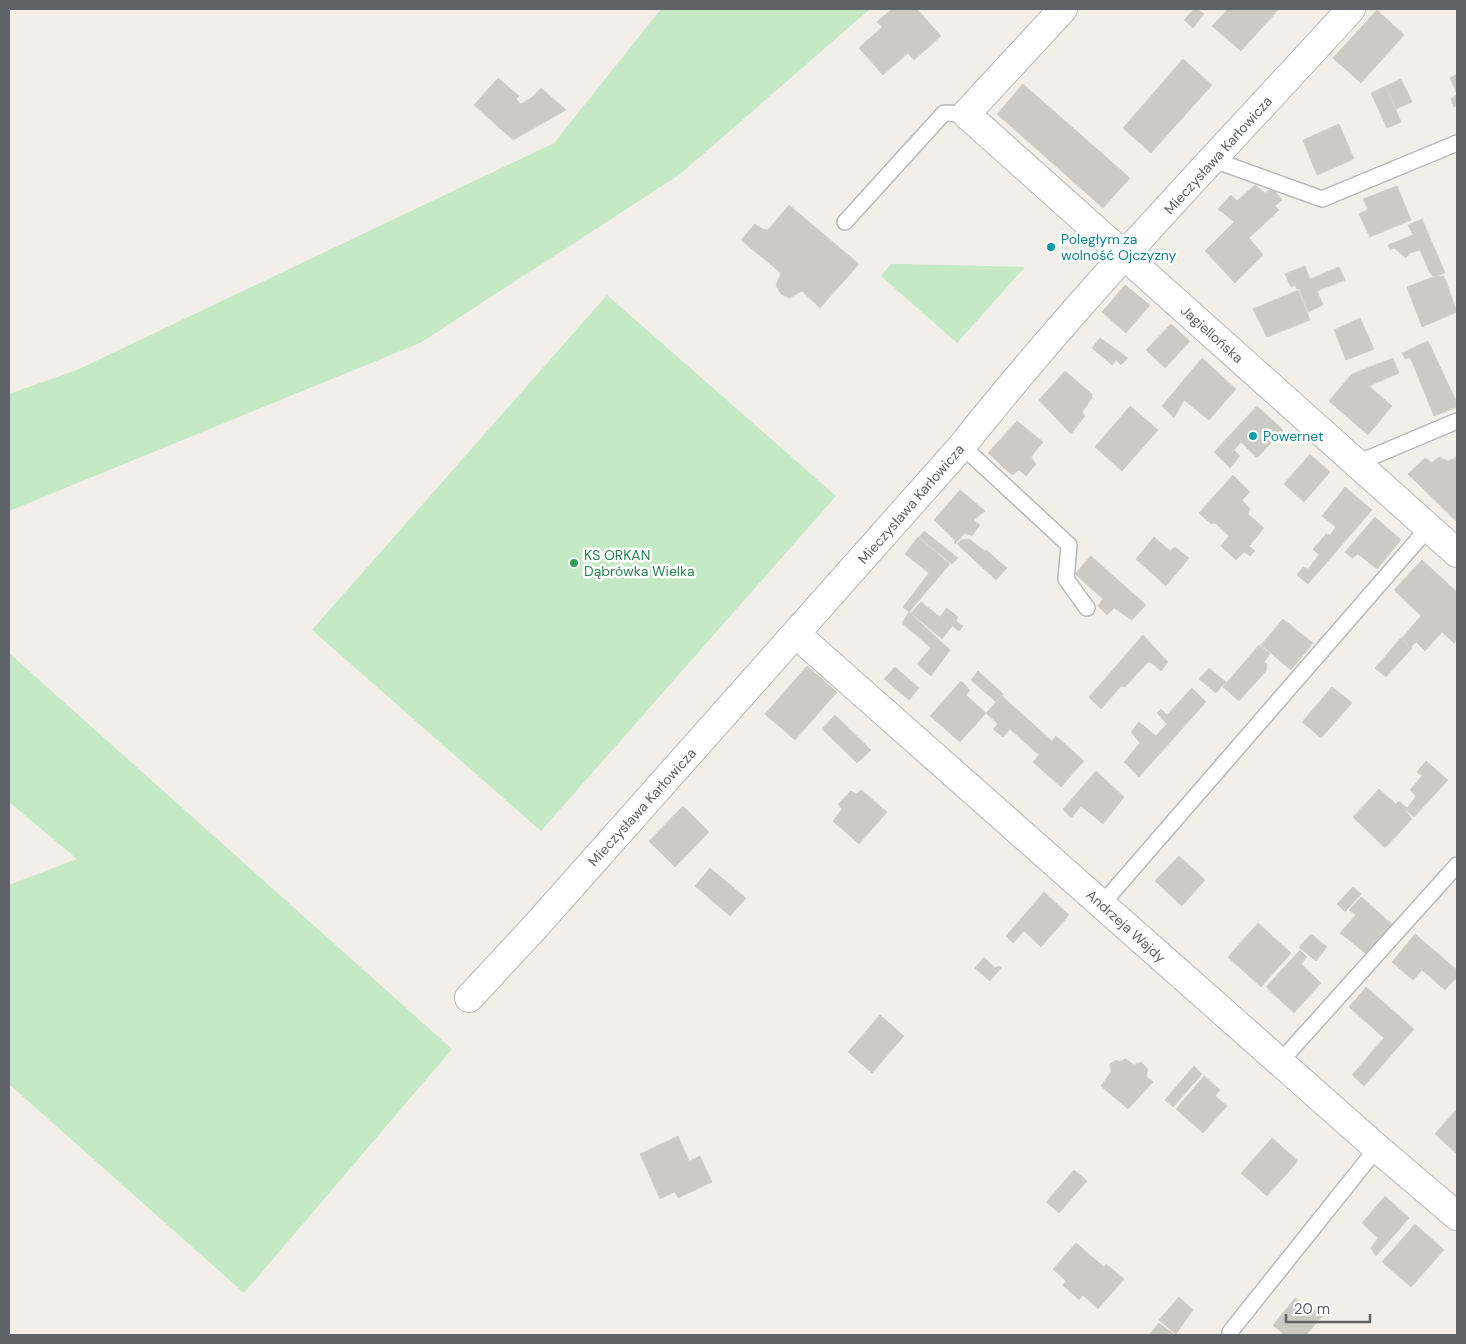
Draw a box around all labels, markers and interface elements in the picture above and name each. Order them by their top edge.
street label: Mieczysława Karłowicza [1160,92,1276,218]
place label: Poległym za wolność Ojczyzny [1061,230,1177,264]
marker: Poległym za wolność Ojczyzny [1045,241,1057,253]
street label: Jagiellońska [1177,301,1247,367]
place label: Powernet [1263,427,1324,445]
marker: Powernet [1247,430,1259,442]
street label: Mieczysława Karłowicza [854,440,968,568]
place label: KS ORKAN Dąbrówka Wielka [584,546,695,580]
marker: KS ORKAN Dąbrówka Wielka [568,557,580,569]
street label: Mieczysława Karłowicza [584,744,700,870]
street label: Andrzeja Wajdy [1083,886,1170,967]
scale bar [1286,1292,1370,1324]
text: 20 m [1294,1299,1330,1319]

